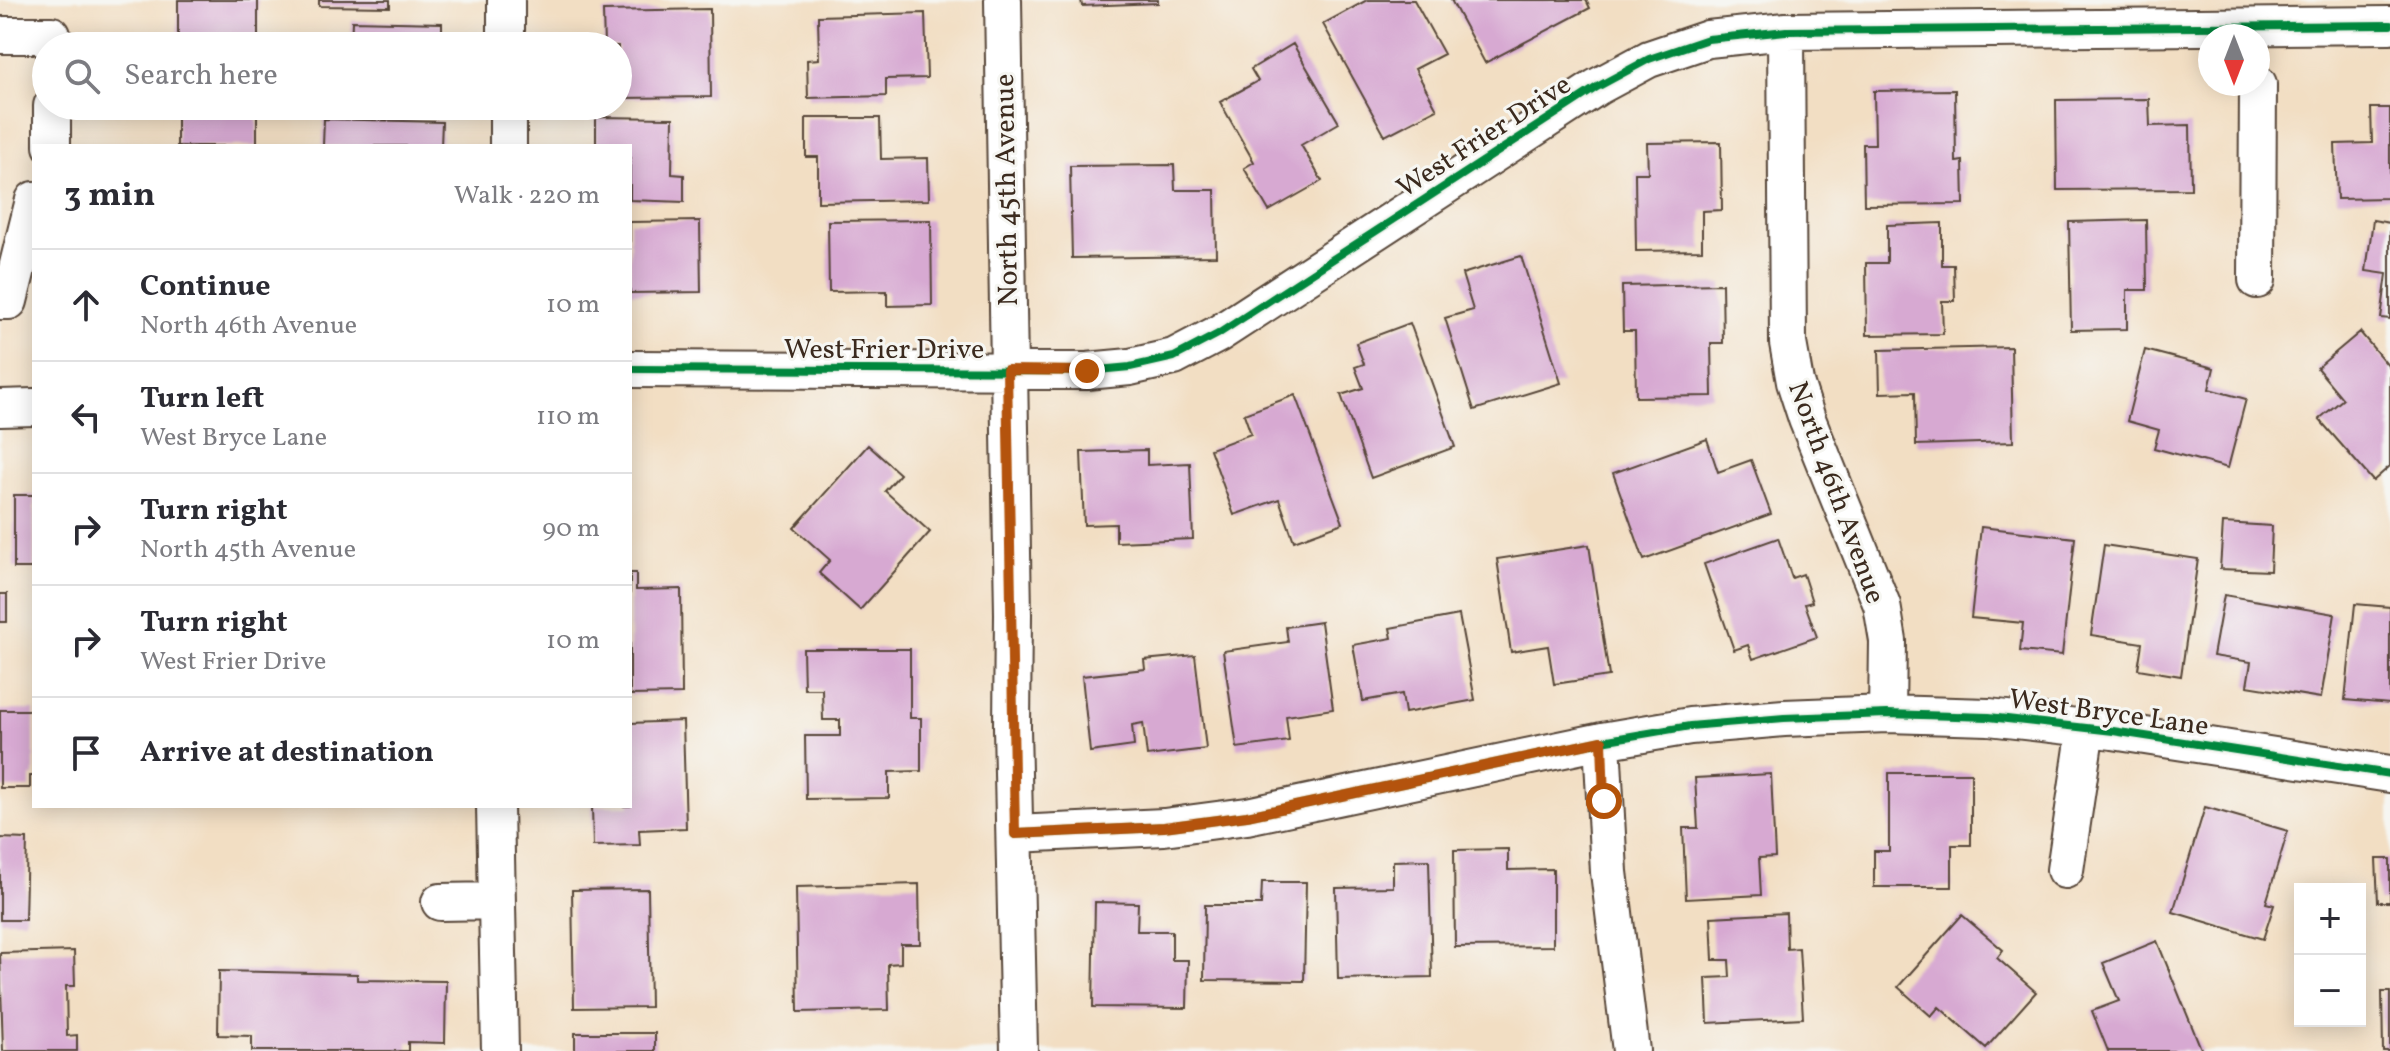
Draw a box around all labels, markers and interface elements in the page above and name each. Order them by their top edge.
north arrow [2198,24,2270,96]
search box [32,32,632,120]
icon: search [60,54,104,98]
text: Search here [124,55,278,97]
street label: West Frier Drive [1390,66,1579,208]
street label: North 45th Avenue [986,73,1029,307]
text: 3 min [64,173,155,220]
text: Walk · 220 m [454,178,600,214]
text: Continue [140,266,271,308]
icon: ahead [64,283,108,327]
text: 10 m [546,287,600,323]
text: North 46th Avenue [140,308,357,344]
street label: West Frier Drive [784,331,984,370]
route end [1069,353,1105,389]
street label: North 46th Avenue [1777,376,1894,609]
text: Turn left [140,378,264,420]
icon: left [64,395,108,439]
text: 110 m [536,399,600,435]
text: West Bryce Lane [140,420,327,456]
text: Turn right [140,490,288,532]
icon: right [64,507,108,551]
text: 90 m [542,511,600,547]
text: North 45th Avenue [140,532,356,568]
text: Turn right [140,602,288,644]
icon: right [64,619,108,663]
text: 10 m [546,623,600,659]
text: West Frier Drive [140,644,326,680]
street label: West Bryce Lane [2006,680,2211,747]
icon: arrive [64,731,108,775]
text: Arrive at destination [140,732,434,774]
route start [1586,783,1622,819]
map controls [2294,883,2366,1027]
button: + [2294,883,2366,955]
button: − [2294,955,2366,1027]

